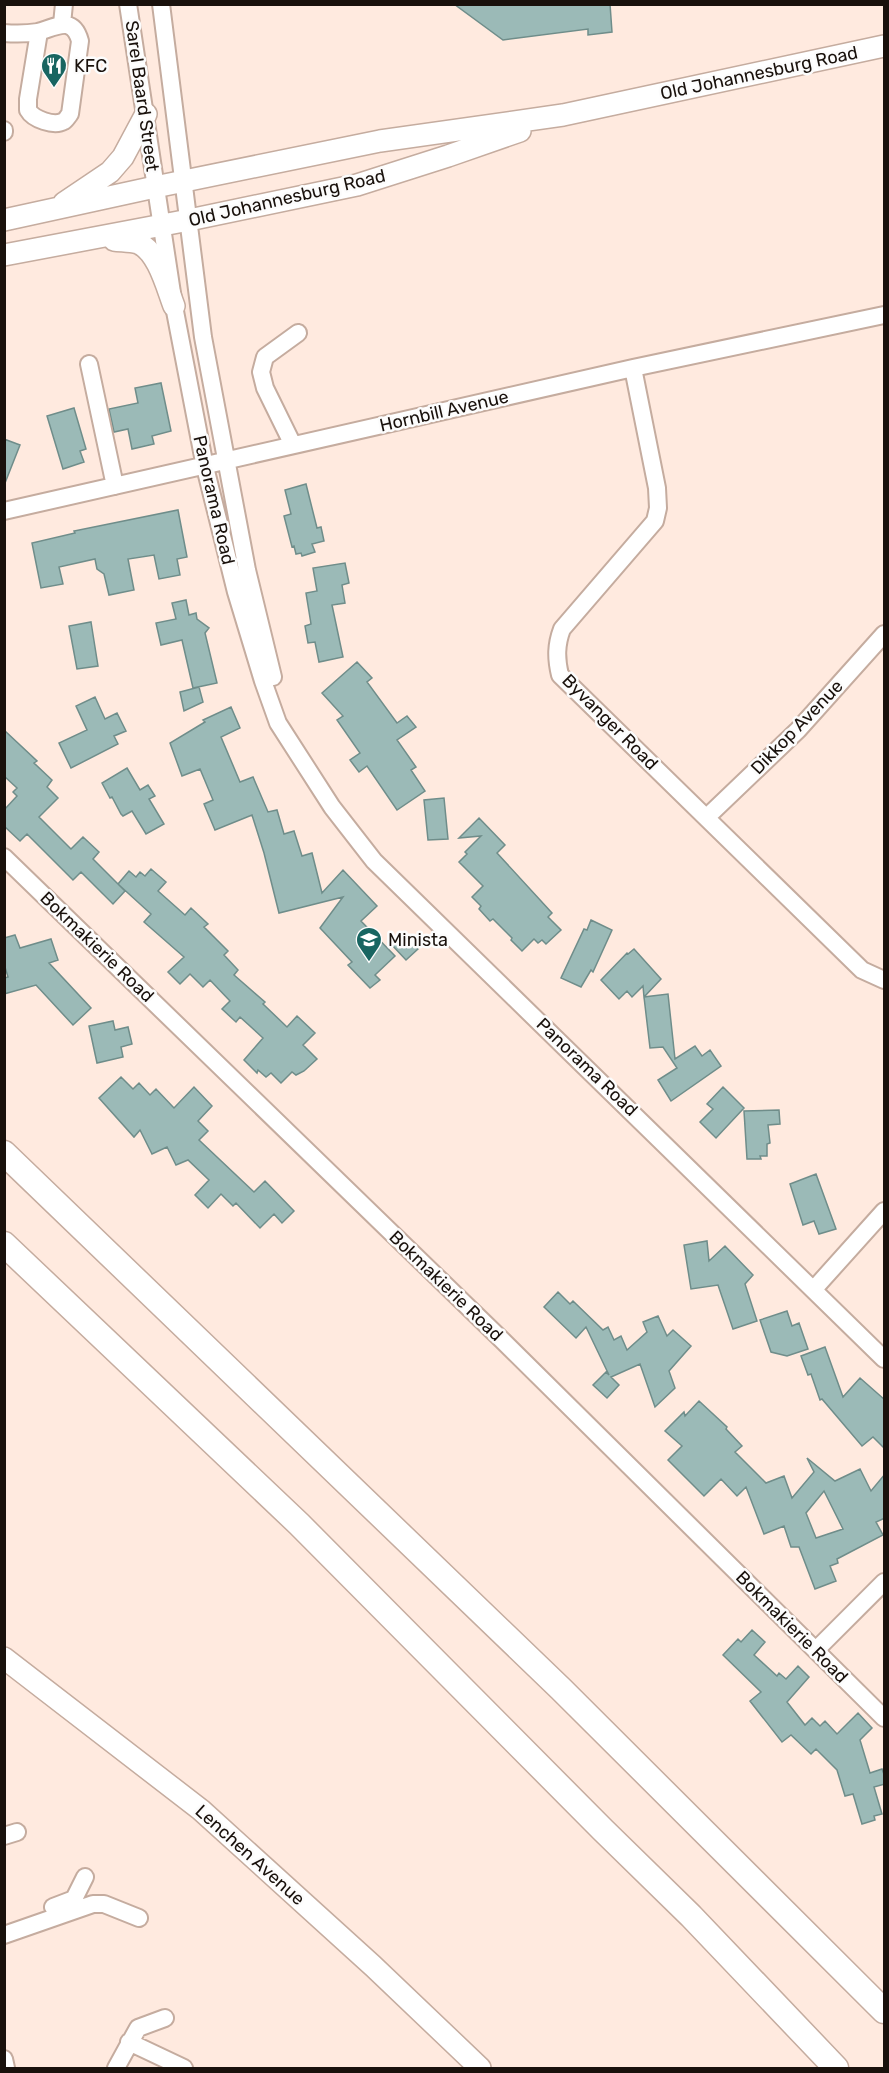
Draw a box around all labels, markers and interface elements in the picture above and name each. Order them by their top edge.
street label: Sarel Baard Street [121,19,163,173]
street label: Old Johannesburg Road [658,41,860,105]
restaurant icon: KFC [39,51,69,89]
place label: KFC [74,55,107,77]
street label: Old Johannesburg Road [186,165,388,231]
street label: Hornbill Avenue [377,385,511,437]
street label: Panorama Road [188,433,240,567]
street label: Byvanger Road [557,669,663,775]
street label: Dikkop Avenue [746,675,848,779]
street label: Bokmakierie Road [36,887,158,1007]
school or university icon: Minista [354,925,384,963]
place label: Minista [388,929,448,951]
street label: Panorama Road [532,1013,642,1121]
street label: Bokmakierie Road [385,1226,507,1346]
street label: Bokmakierie Road [731,1566,853,1688]
street label: Lenchen Avenue [191,1800,309,1910]

